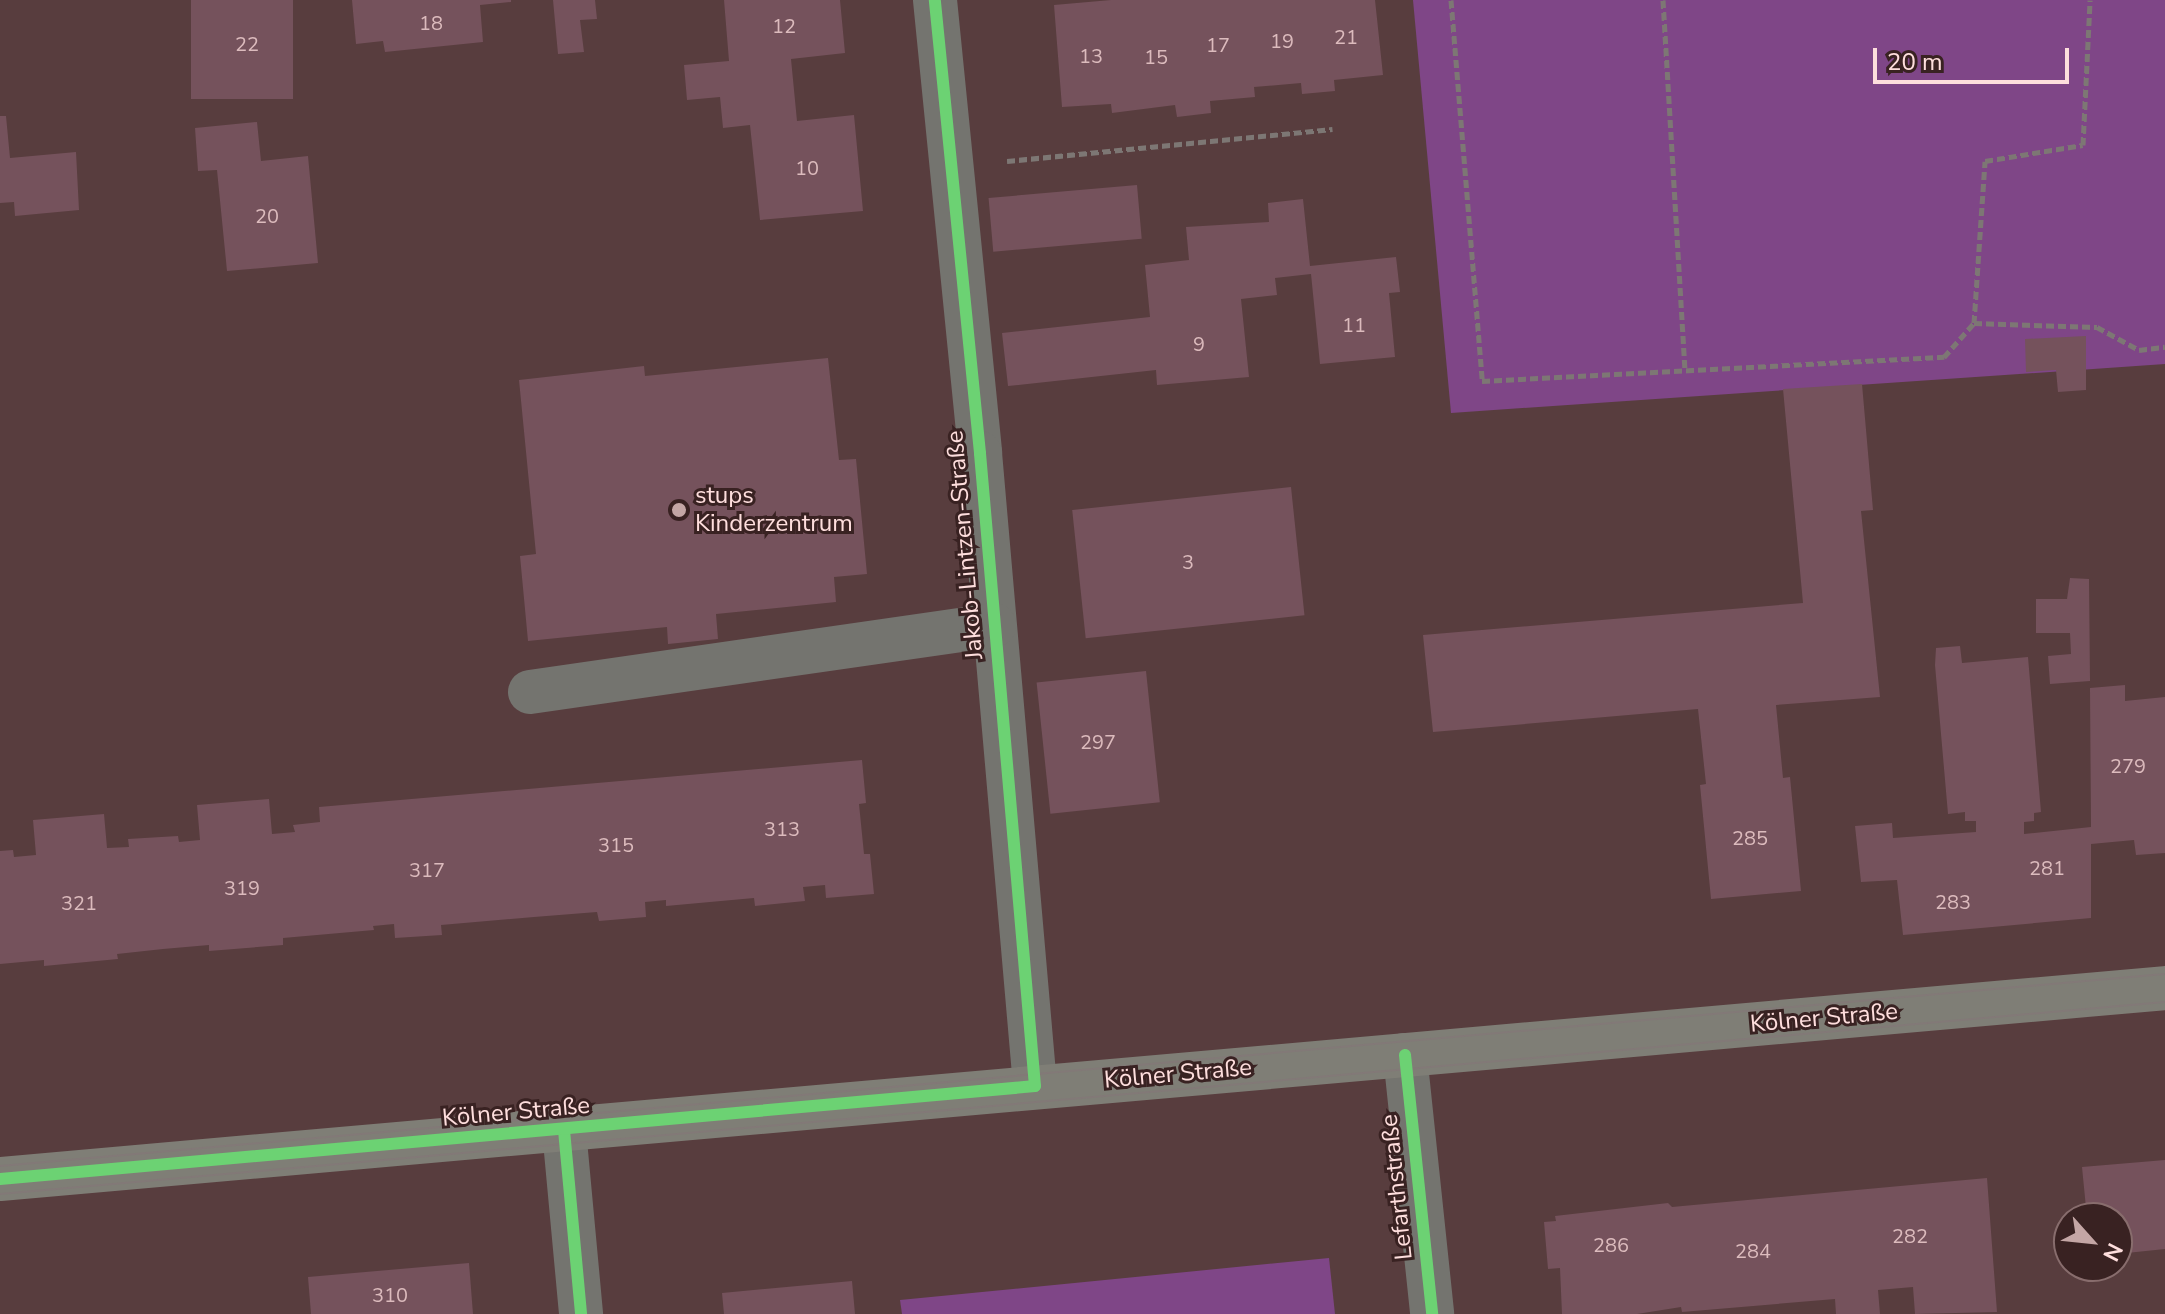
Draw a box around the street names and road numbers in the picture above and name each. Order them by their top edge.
street label: Jakob-Lintzen-Straße [941,429,989,661]
street label: Kölner Straße [1749,997,1899,1039]
street label: Kölner Straße [1103,1053,1253,1095]
street label: Kölner Straße [441,1091,591,1133]
street label: Lefarthstraße [1375,1113,1419,1261]

